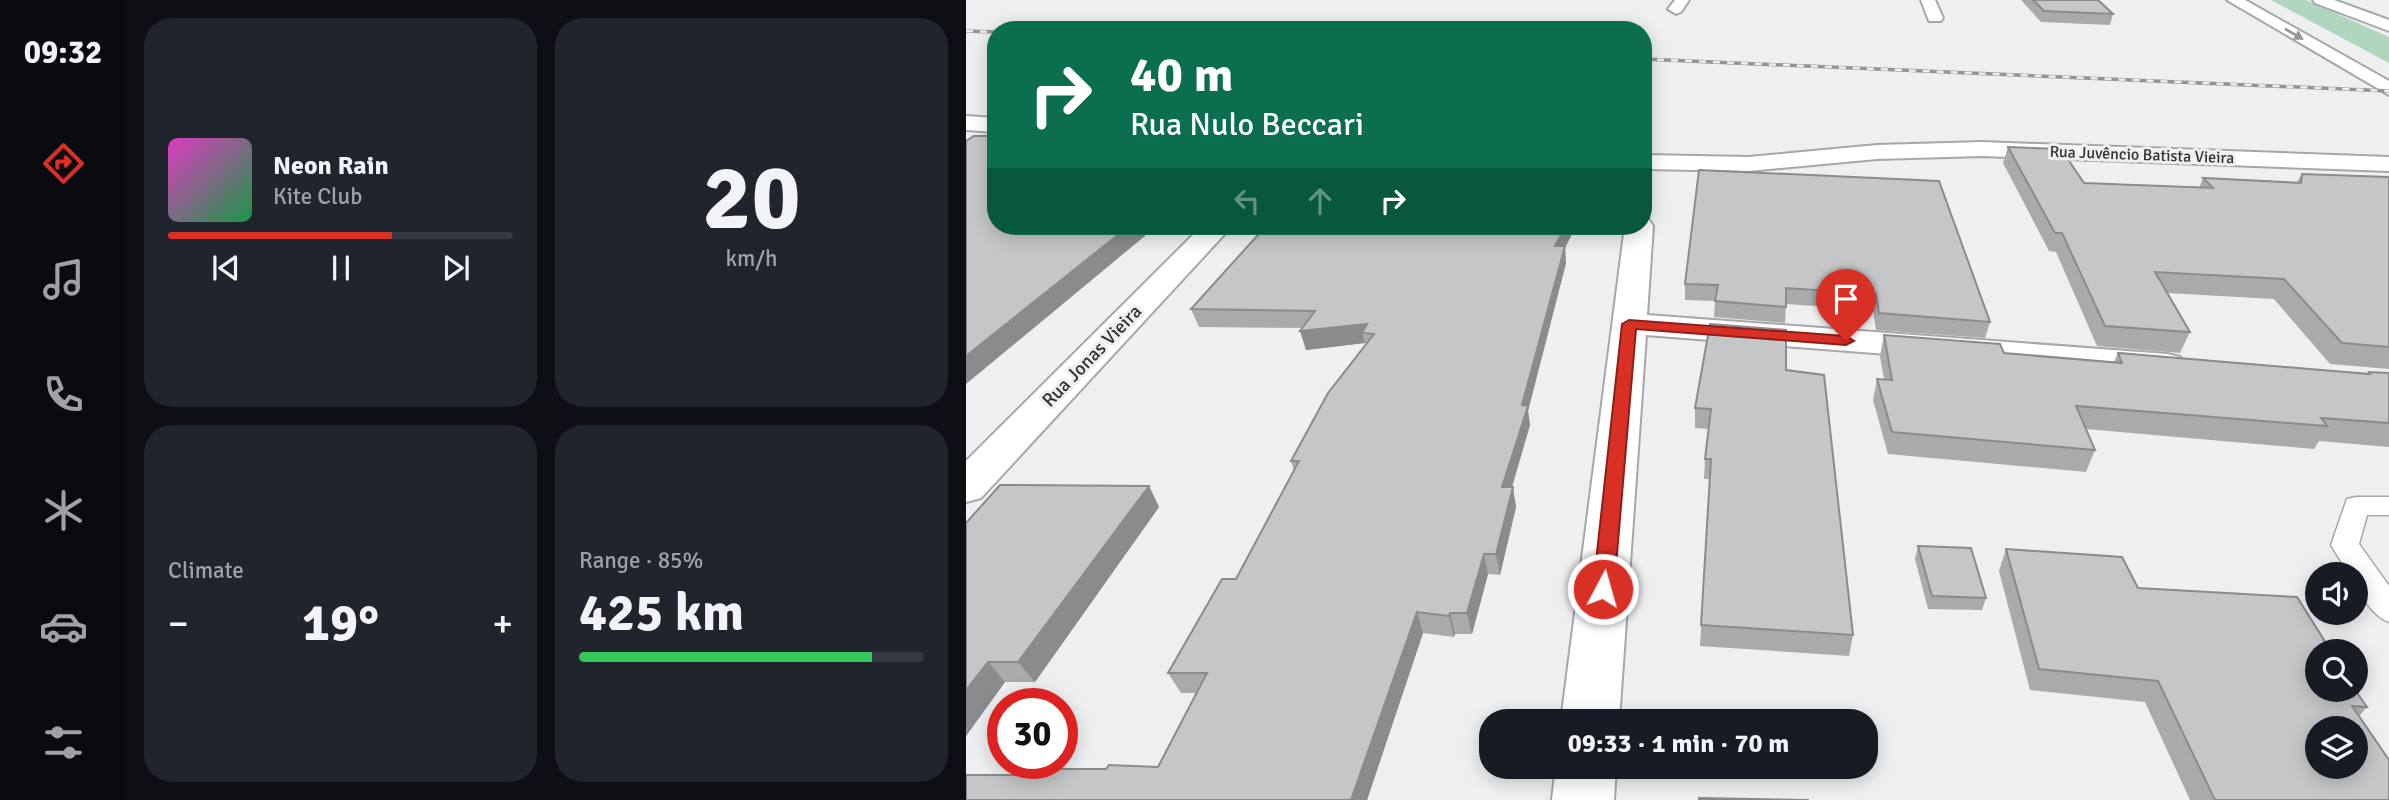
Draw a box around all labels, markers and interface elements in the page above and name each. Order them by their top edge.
one-way arrow [2284,28,2303,40]
text: 09:32 [24,33,102,72]
text: 40 m [1130,45,1233,105]
icon: right [1015,49,1106,140]
text: Rua Nulo Beccari [1130,105,1364,144]
icon: directions [39,139,88,188]
text: 20 [702,142,801,255]
street label: Rua Juvêncio Batista Vieira [2049,142,2235,168]
text: Neon Rain [273,150,389,182]
text: Kite Club [273,182,362,211]
icon: left [1228,182,1266,220]
icon: ahead [1301,182,1339,220]
icon: right [1374,182,1412,220]
text: km/h [725,244,778,273]
icon: previous [207,249,245,287]
icon: pause [322,249,360,287]
icon: next [437,249,475,287]
icon: music [39,255,88,304]
pin [1816,269,1876,341]
icon: arrive [1827,280,1865,318]
street label: Rua Jonas Vieira [1037,300,1147,412]
icon: phone [39,370,88,419]
icon: climate [39,486,88,535]
text: Range · 85% [579,546,703,575]
position arrow [1566,552,1640,626]
text: Climate [168,556,244,585]
map controls [2305,562,2368,779]
button: sound [2305,562,2368,625]
text: 425 km [579,581,744,645]
text: 19° [302,591,379,655]
text: − [168,600,189,647]
text: + [492,600,513,647]
icon: car [39,602,88,651]
button: search [2305,639,2368,702]
speed limit sign: 30 [987,688,1078,779]
button: layers [2305,716,2368,779]
icon: filters [39,718,88,767]
text: 09:33 · 1 min · 70 m [1568,728,1789,760]

